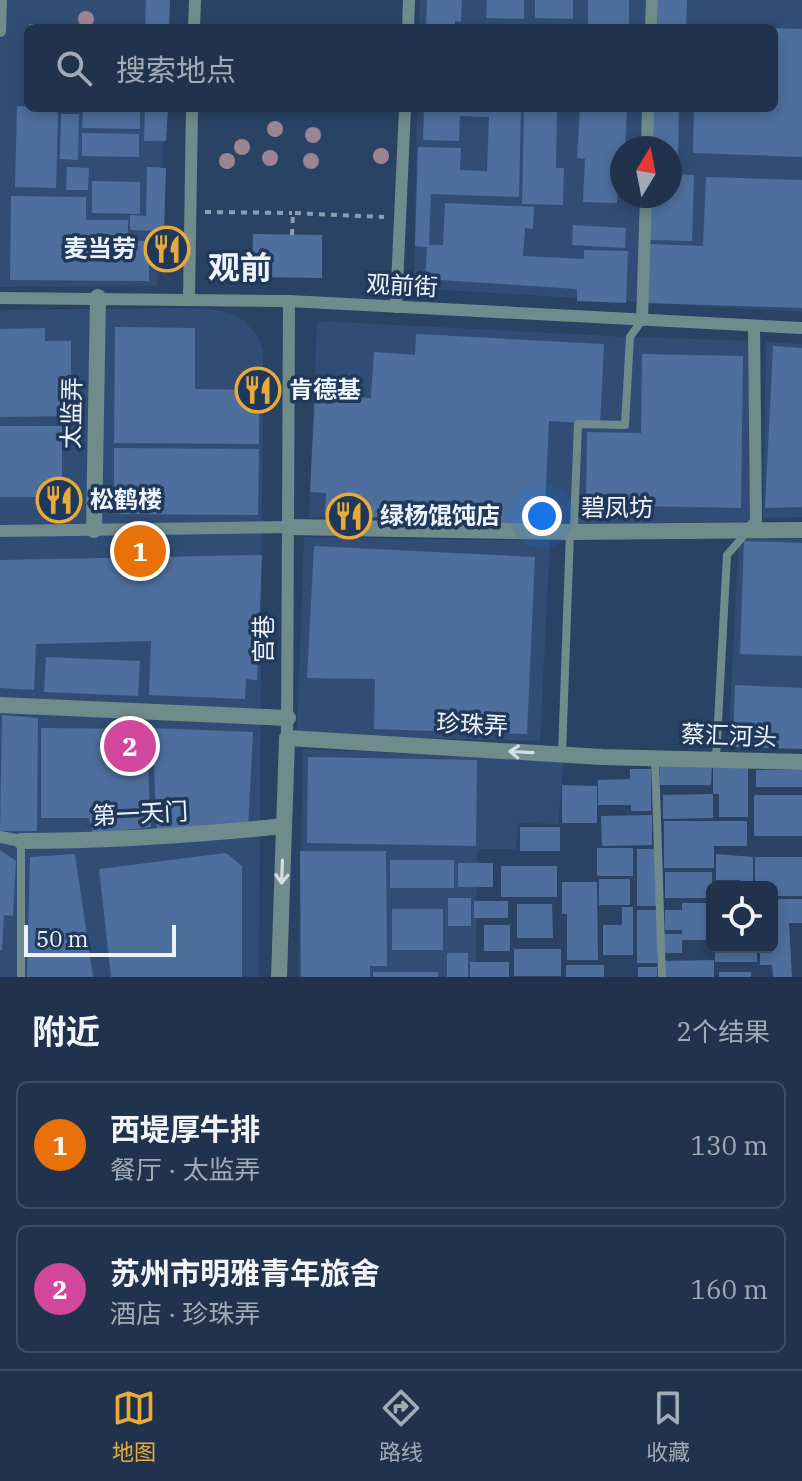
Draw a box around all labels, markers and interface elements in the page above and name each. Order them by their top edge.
search box [24,24,778,112]
icon: search [52,46,96,90]
text: 搜索地点 [116,50,236,89]
north arrow [610,136,682,208]
restaurant icon: 麦当劳 [143,225,191,273]
place label: 麦当劳 [64,232,136,264]
district label: 观前 [208,246,272,288]
street label: 观前街 [365,267,439,303]
restaurant icon: 肯德基 [234,366,282,414]
place label: 肯德基 [289,373,361,405]
street label: 太监弄 [54,377,88,449]
restaurant icon: 松鹤楼 [35,476,83,524]
place label: 松鹤楼 [90,483,162,515]
street label: 碧凤坊 [581,491,653,523]
restaurant icon: 绿杨馄饨店 [325,492,373,540]
your location [522,496,562,536]
place label: 绿杨馄饨店 [380,499,500,531]
pin: 1 [114,521,166,581]
street label: 宫巷 [247,615,279,663]
street label: 珍珠弄 [435,706,509,742]
pin: 2 [104,716,156,776]
street label: 蔡汇河头 [681,717,778,753]
one-way arrow [508,744,535,759]
street label: 第一天门 [91,795,189,831]
one-way arrow [275,858,290,885]
map controls [706,881,778,953]
button: locate [706,881,778,953]
scale bar [24,921,176,957]
text: 50 m [36,924,88,953]
text: 附近 [32,1009,100,1053]
text: 2个结果 [676,1014,770,1048]
text: 西堤厚牛排 [110,1109,260,1148]
text: 1 [52,1128,68,1162]
text: 130 m [690,1128,768,1162]
text: 餐厅 · 太监弄 [110,1152,261,1186]
text: 苏州市明雅青年旅舍 [110,1253,380,1292]
text: 2 [52,1272,68,1306]
text: 160 m [690,1272,768,1306]
text: 酒店 · 珍珠弄 [110,1296,261,1330]
tab: 地图 [112,1386,156,1466]
tab: 路线 [379,1386,423,1466]
tab: 收藏 [646,1386,690,1466]

